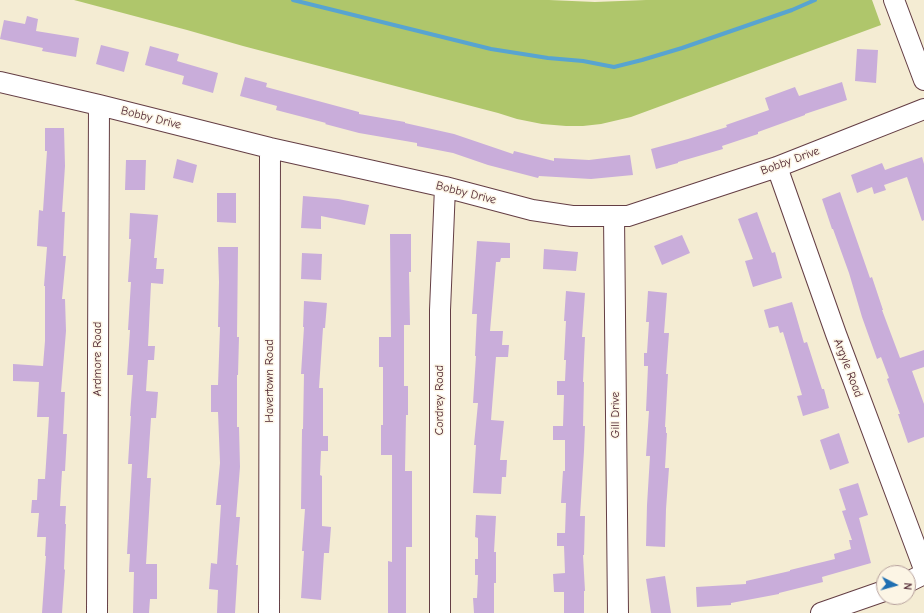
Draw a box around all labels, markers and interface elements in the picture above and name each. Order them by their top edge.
street label: Bobby Drive [119,104,183,132]
street label: Bobby Drive [759,144,821,178]
street label: Bobby Drive [434,179,498,207]
street label: Ardmore Road [91,322,105,396]
street label: Argyle Road [830,337,866,399]
street label: Havertown Road [263,339,277,423]
street label: Cordrey Road [433,365,447,435]
street label: Gill Drive [609,392,623,438]
north arrow [876,565,916,605]
text: N [901,582,914,590]

